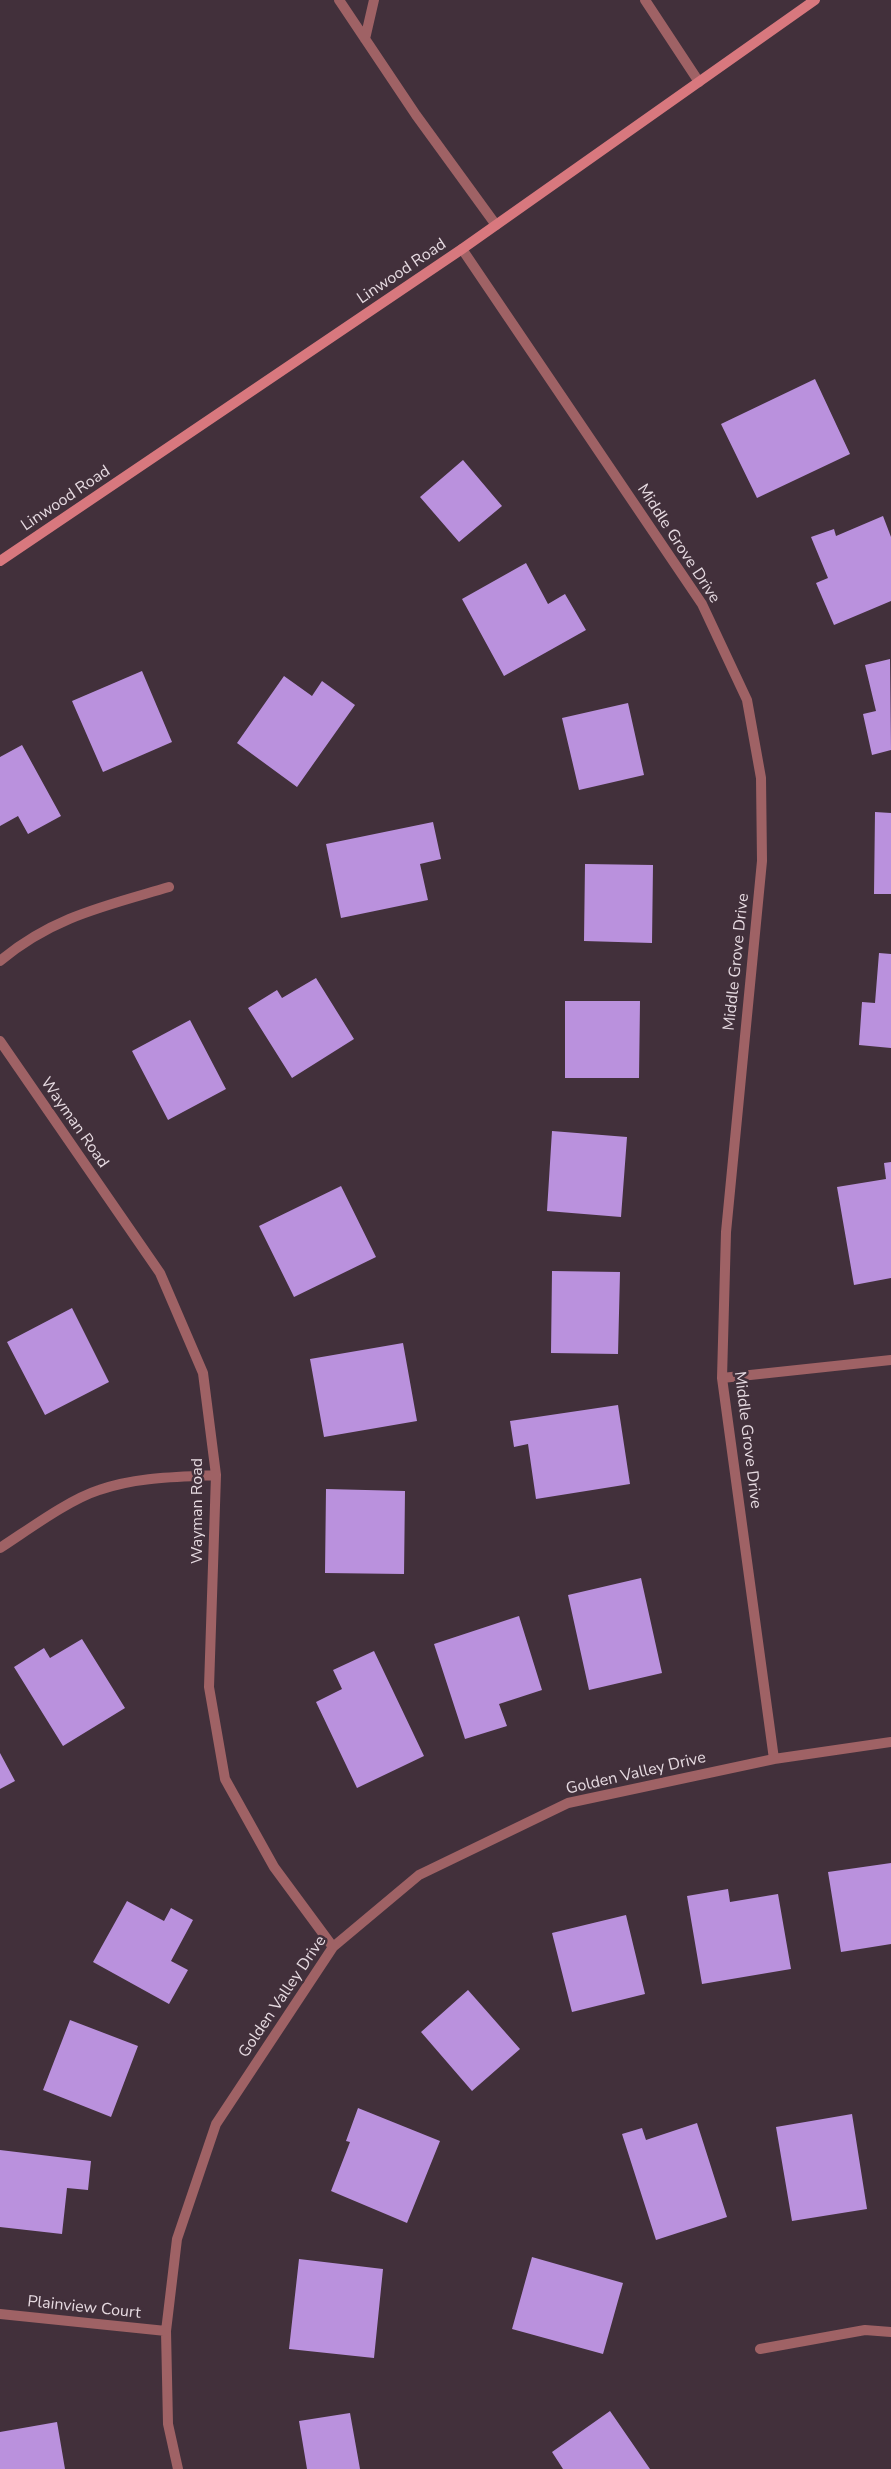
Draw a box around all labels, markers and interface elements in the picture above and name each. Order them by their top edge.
street label: Linwood Road [354,235,450,309]
street label: Linwood Road [18,462,114,536]
street label: Middle Grove Drive [632,481,724,607]
street label: Middle Grove Drive [720,892,754,1032]
street label: Wayman Road [36,1074,112,1172]
street label: Middle Grove Drive [729,1370,765,1510]
street label: Wayman Road [188,1458,208,1564]
street label: Golden Valley Drive [564,1749,708,1799]
street label: Golden Valley Drive [235,1932,331,2062]
street label: Plainview Court [26,2293,142,2323]

